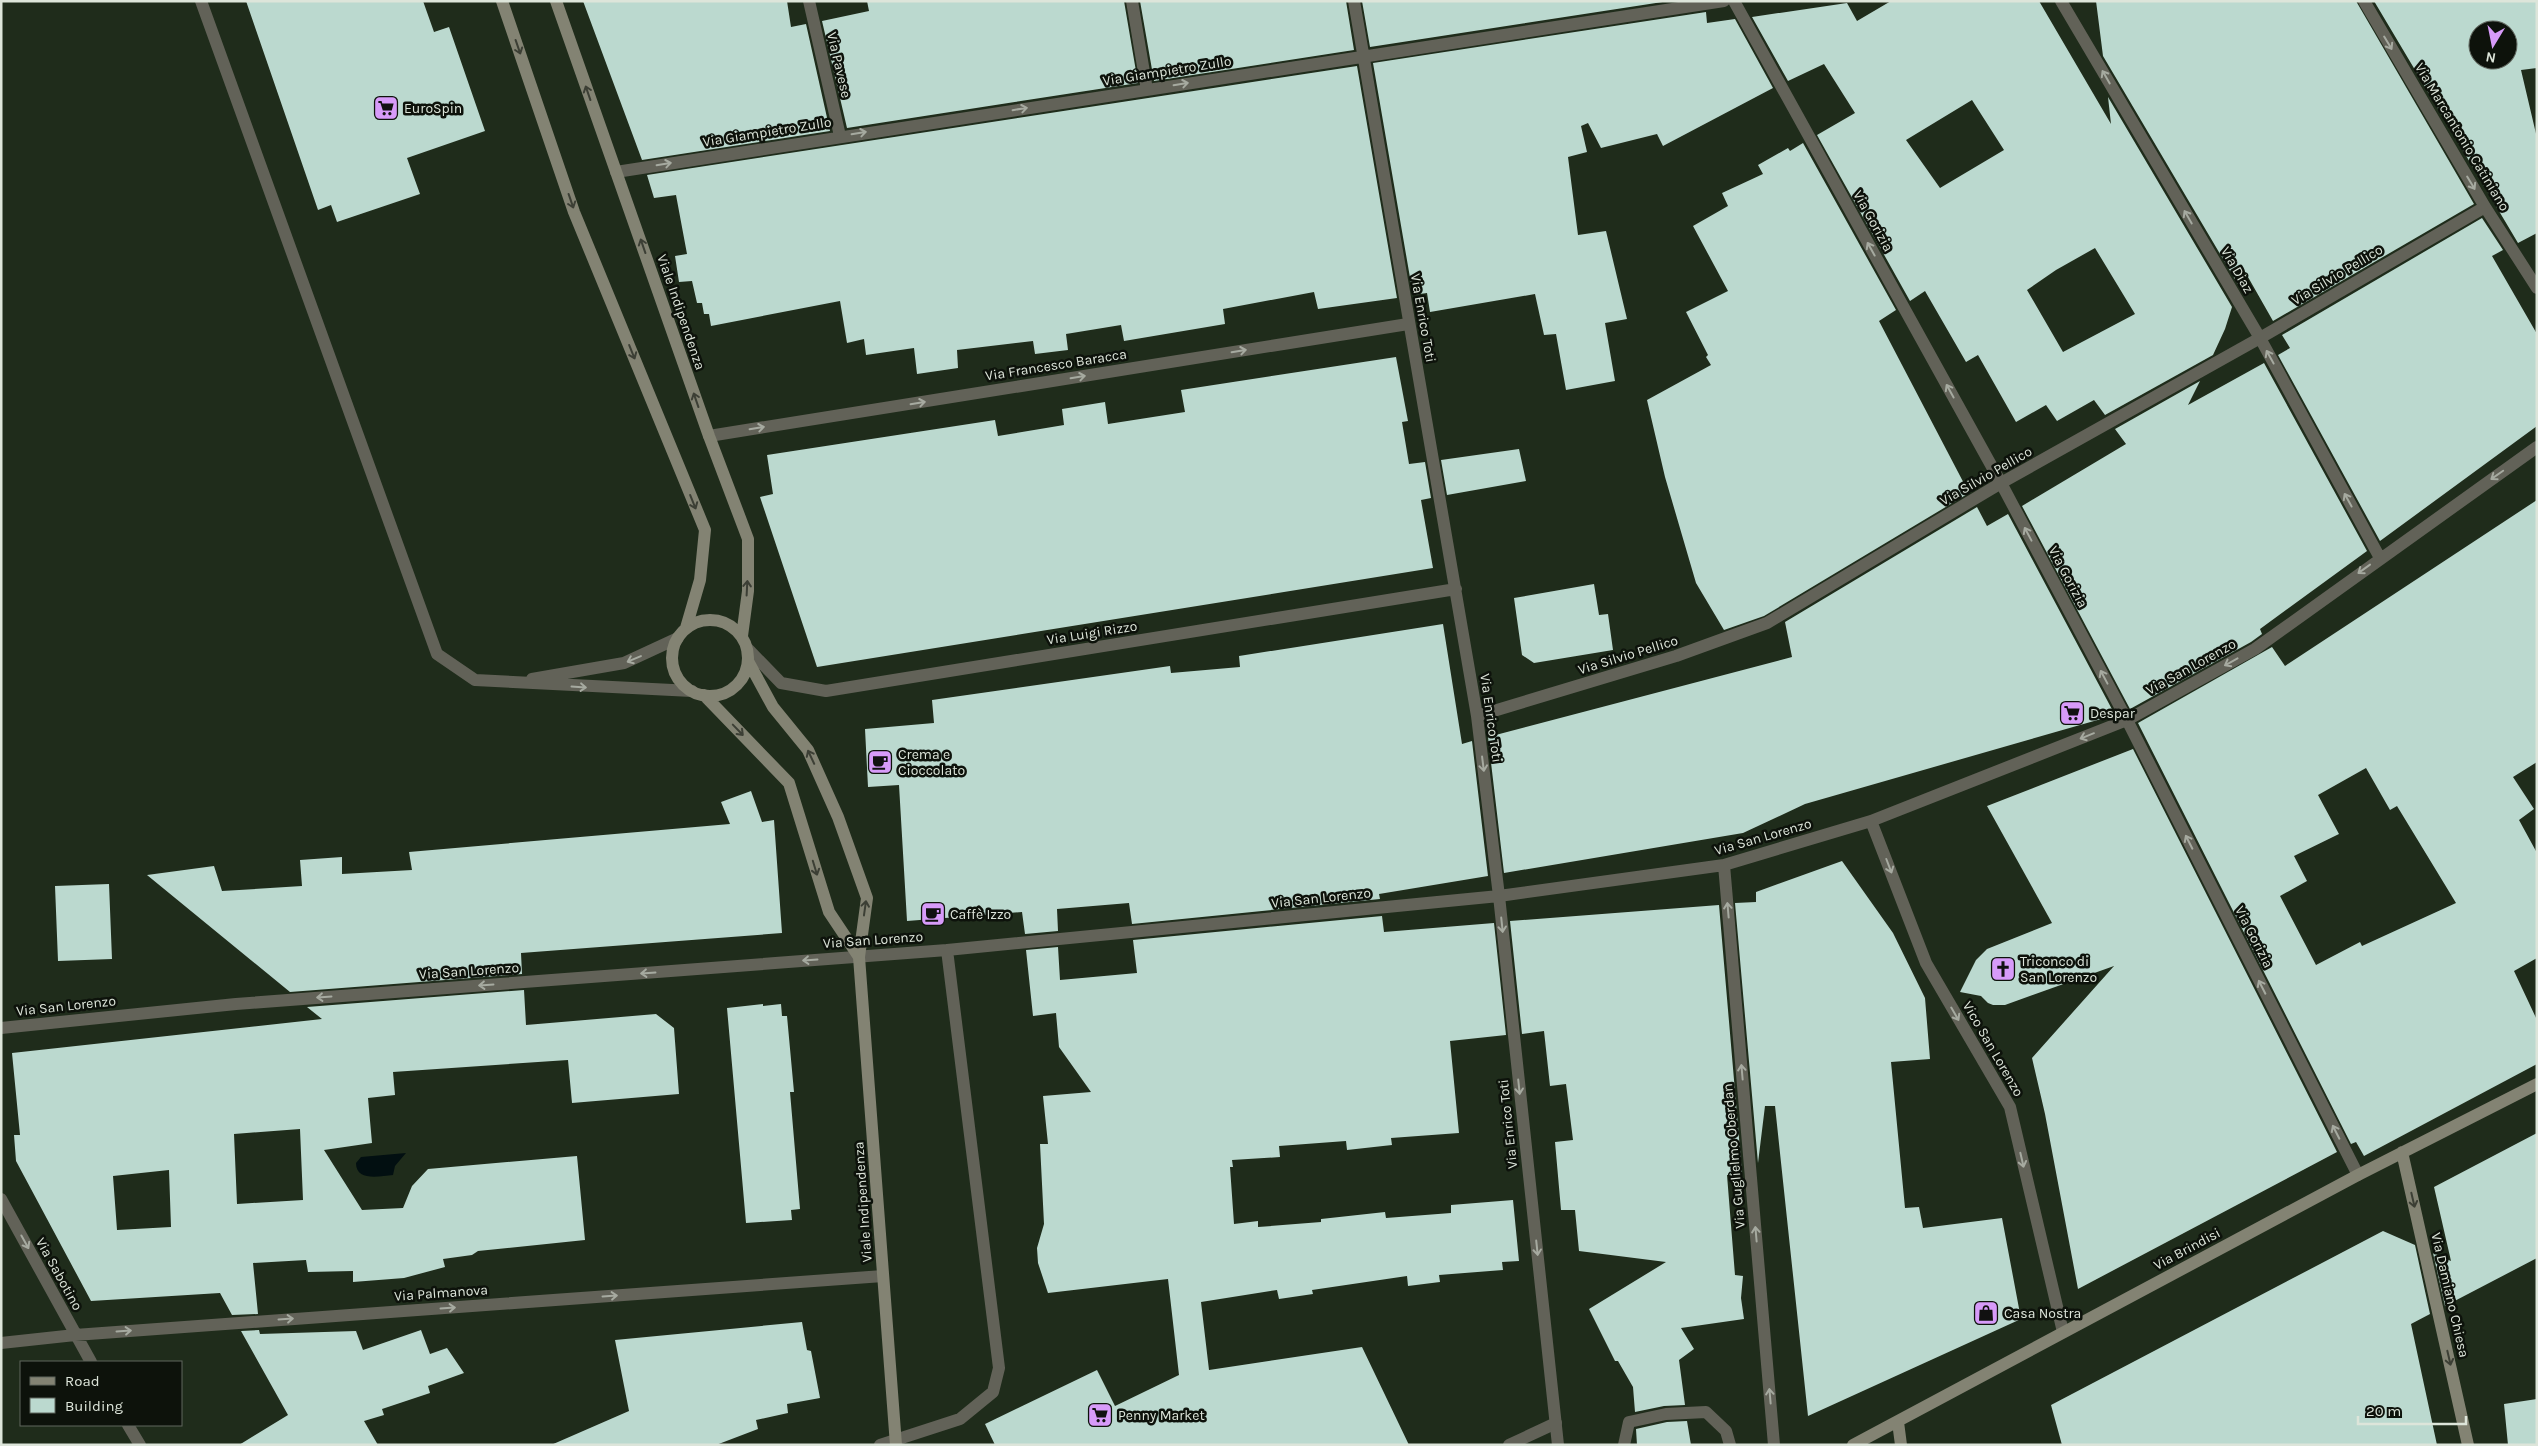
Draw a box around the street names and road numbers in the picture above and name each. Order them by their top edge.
street label: Via Pavese [823,30,855,100]
street label: Via Giampietro Zullo [1101,52,1233,90]
street label: Via Marcantonio Catiniano [2411,60,2513,214]
street label: Via Giampietro Zullo [701,113,833,151]
street label: Via Gorizia [1849,187,1897,255]
street label: Via Silvio Pellico [2288,241,2386,309]
street label: Via Diaz [2217,244,2257,296]
street label: Viale Indipendenza [653,252,709,372]
street label: Via Enrico Toti [1407,272,1439,364]
street label: Via Francesco Baracca [984,345,1128,385]
street label: Via Silvio Pellico [1937,443,2035,509]
street label: Via Gorizia [2045,543,2091,611]
street label: Via Luigi Rizzo [1046,617,1138,649]
street label: Via Silvio Pellico [1576,632,1680,678]
street label: Via San Lorenzo [2143,635,2239,699]
street label: Via Enrico Toti [1476,672,1506,764]
street label: Via San Lorenzo [1712,815,1814,859]
street label: Via San Lorenzo [1270,884,1372,912]
street label: Via Gorizia [2231,903,2277,971]
street label: Via San Lorenzo [822,928,924,952]
street label: Via San Lorenzo [418,959,520,983]
street label: Via San Lorenzo [15,992,117,1020]
street label: Vico San Lorenzo [1959,998,2027,1100]
street label: Via Enrico Toti [1495,1078,1521,1170]
street label: Via Guglielmo Oberdan [1719,1083,1749,1229]
street label: Viale Indipendenza [850,1141,876,1263]
street label: Via Brindisi [2151,1224,2223,1274]
street label: Via Damiano Chiesa [2427,1231,2473,1359]
street label: Via Sabotino [32,1235,86,1313]
street label: Via Palmanova [393,1281,489,1305]

